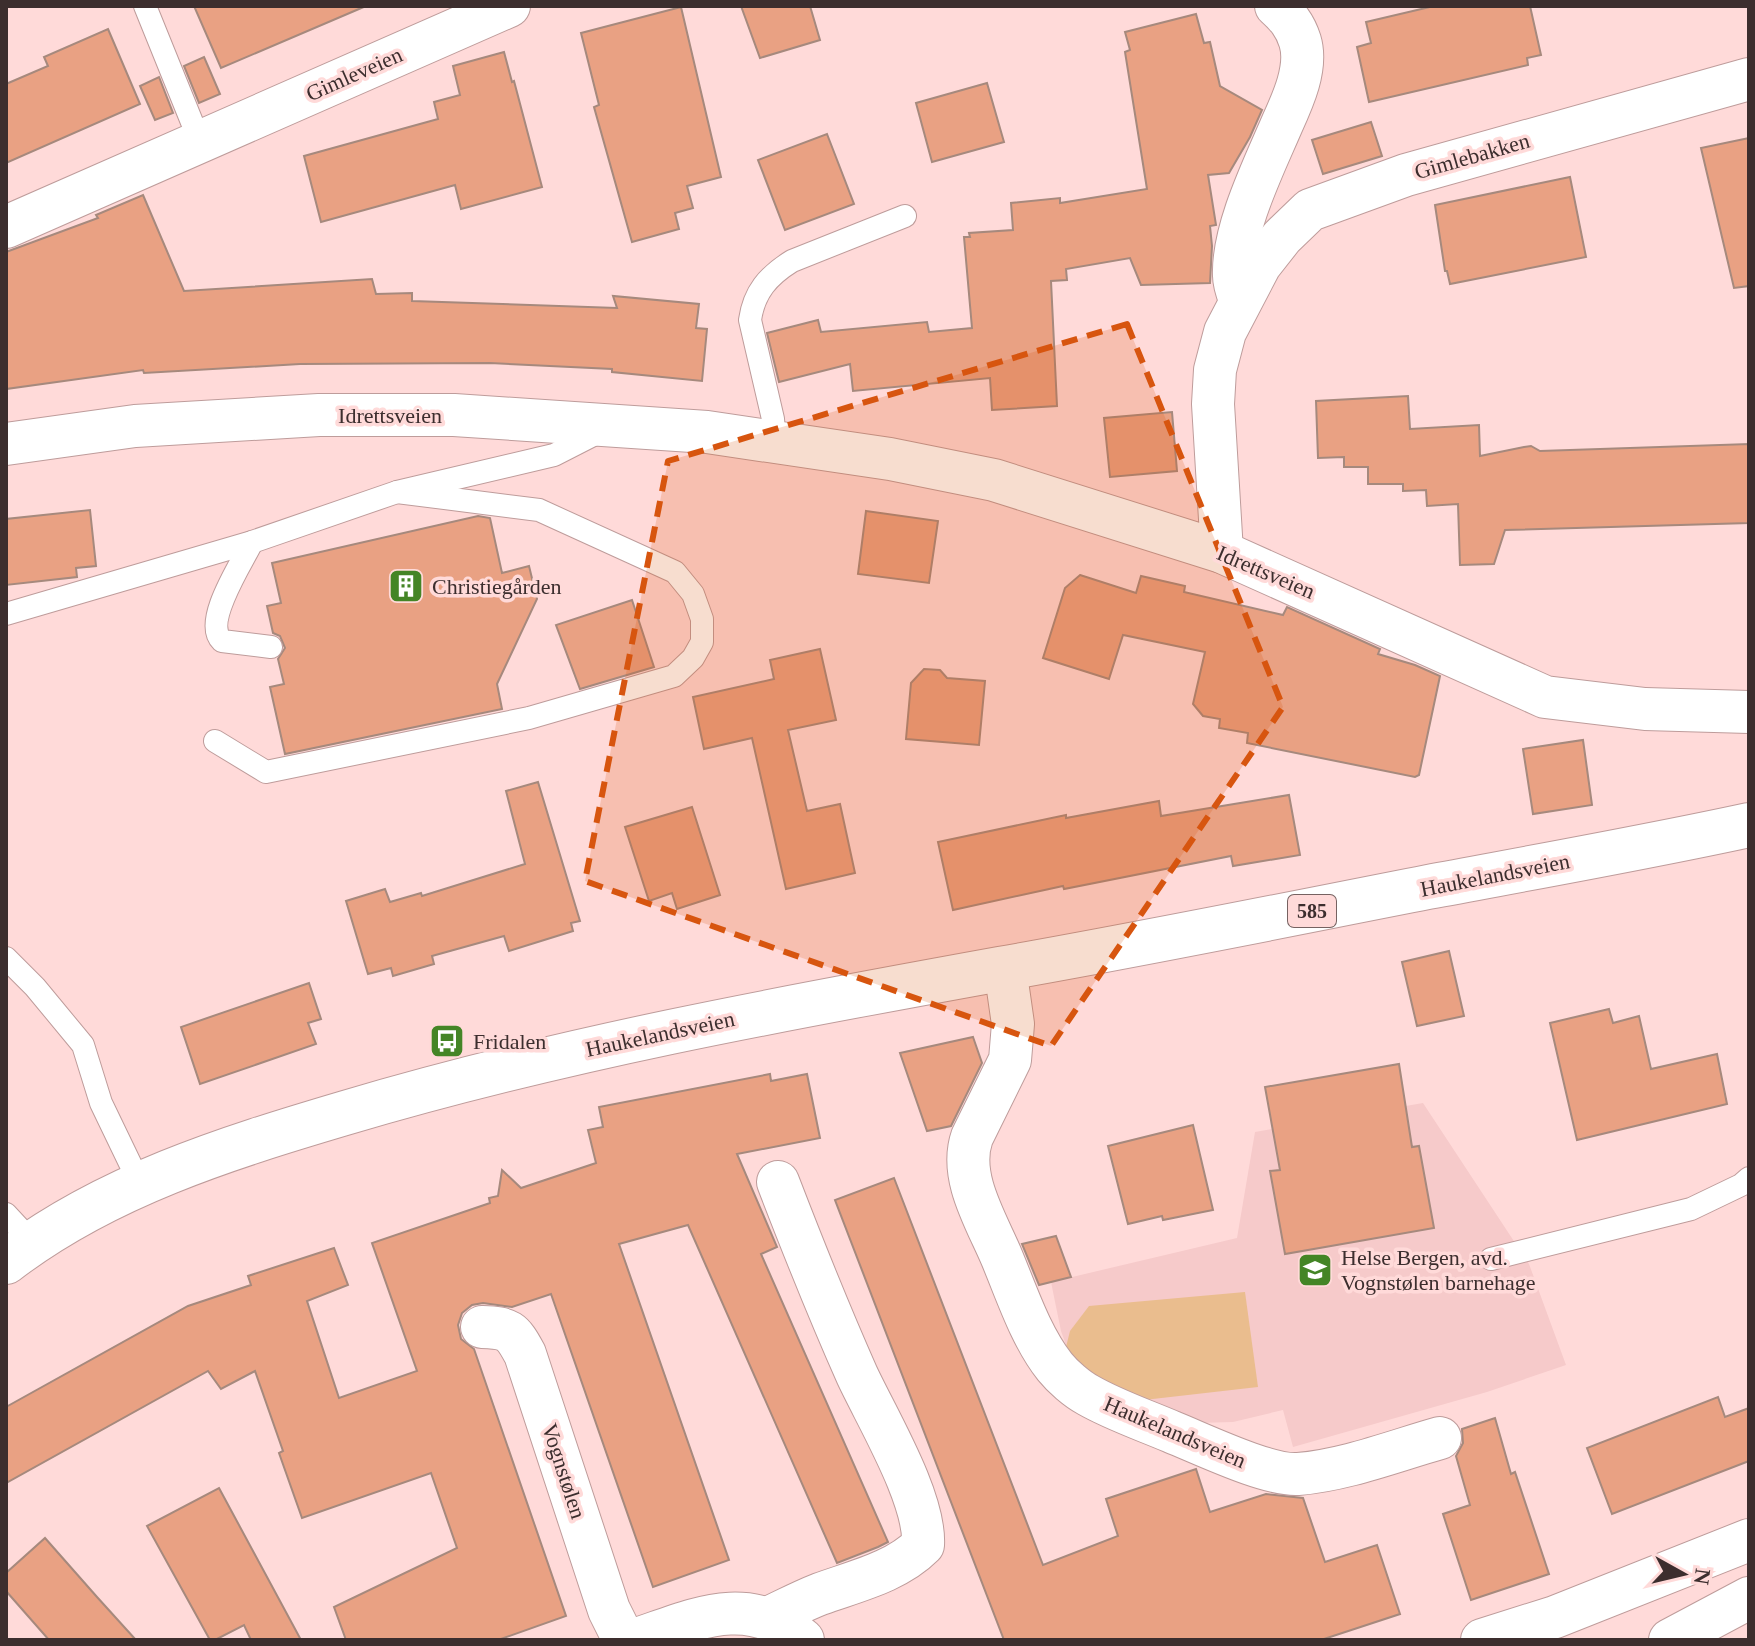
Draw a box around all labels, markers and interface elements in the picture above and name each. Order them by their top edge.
street label: Gimleveien [302,42,406,106]
street label: Gimlebakken [1412,128,1532,184]
street label: Idrettsveien [338,403,442,428]
street label: Idrettsveien [1213,540,1319,604]
building icon: Christiegården [387,567,425,605]
place label: Christiegården [432,574,562,599]
street label: Haukelandsveien [1418,848,1572,902]
road number: 585 [1288,895,1336,927]
street label: Haukelandsveien [583,1006,737,1062]
bus stop icon: Fridalen [428,1022,466,1060]
place label: Fridalen [473,1029,546,1054]
place label: Helse Bergen, avd. Vognstølen barnehage [1341,1245,1536,1295]
school or university icon: Helse Bergen, avd. Vognstølen barnehage [1296,1251,1334,1289]
street label: Haukelandsveien [1100,1391,1250,1473]
street label: Vognstølen [537,1420,591,1522]
north arrow [1643,1534,1723,1614]
text: N [1689,1567,1716,1586]

